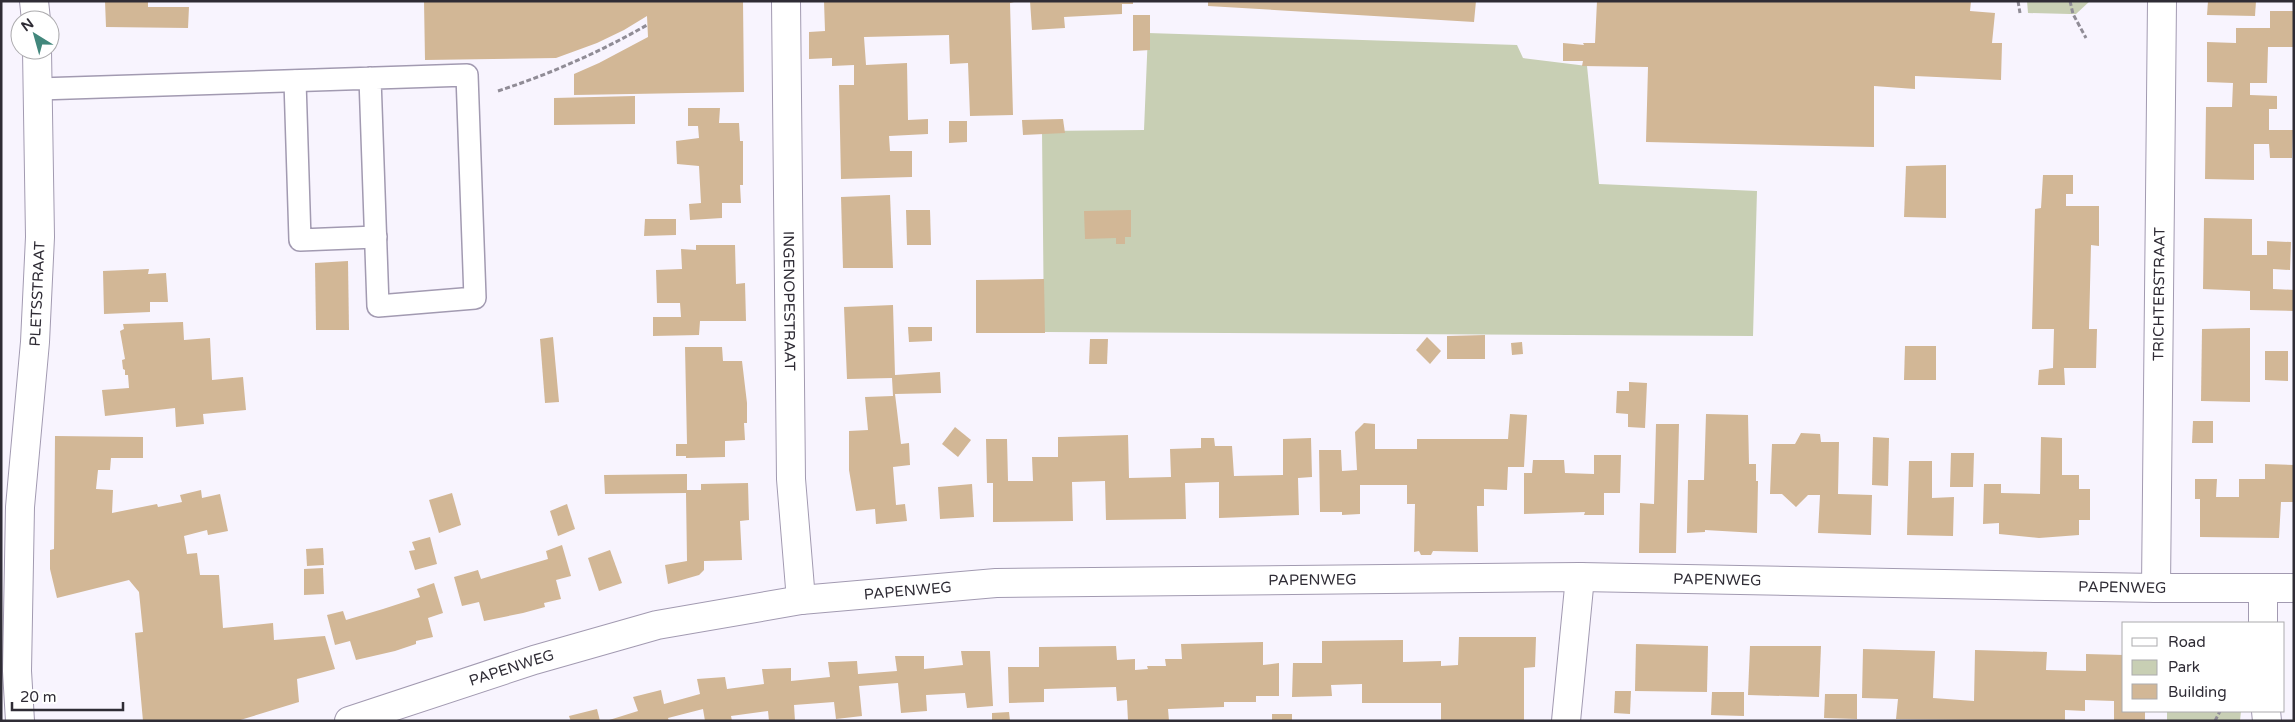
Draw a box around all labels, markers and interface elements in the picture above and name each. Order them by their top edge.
north arrow [10,10,60,60]
text: N [18,15,37,35]
street label: TRICHTERSTRAAT [2149,227,2169,361]
street label: INGENOPESTRAAT [779,231,799,371]
street label: PLETSSTRAAT [26,241,49,347]
street label: PAPENWEG [1268,570,1357,589]
street label: PAPENWEG [1673,570,1762,589]
street label: PAPENWEG [863,578,953,603]
street label: PAPENWEG [2078,578,2166,597]
legend [2122,622,2285,712]
text: Road [2168,633,2206,651]
street label: PAPENWEG [467,646,556,690]
text: Park [2168,658,2200,676]
scale bar [12,680,124,712]
text: Building [2168,683,2227,701]
text: 20 m [20,688,57,706]

